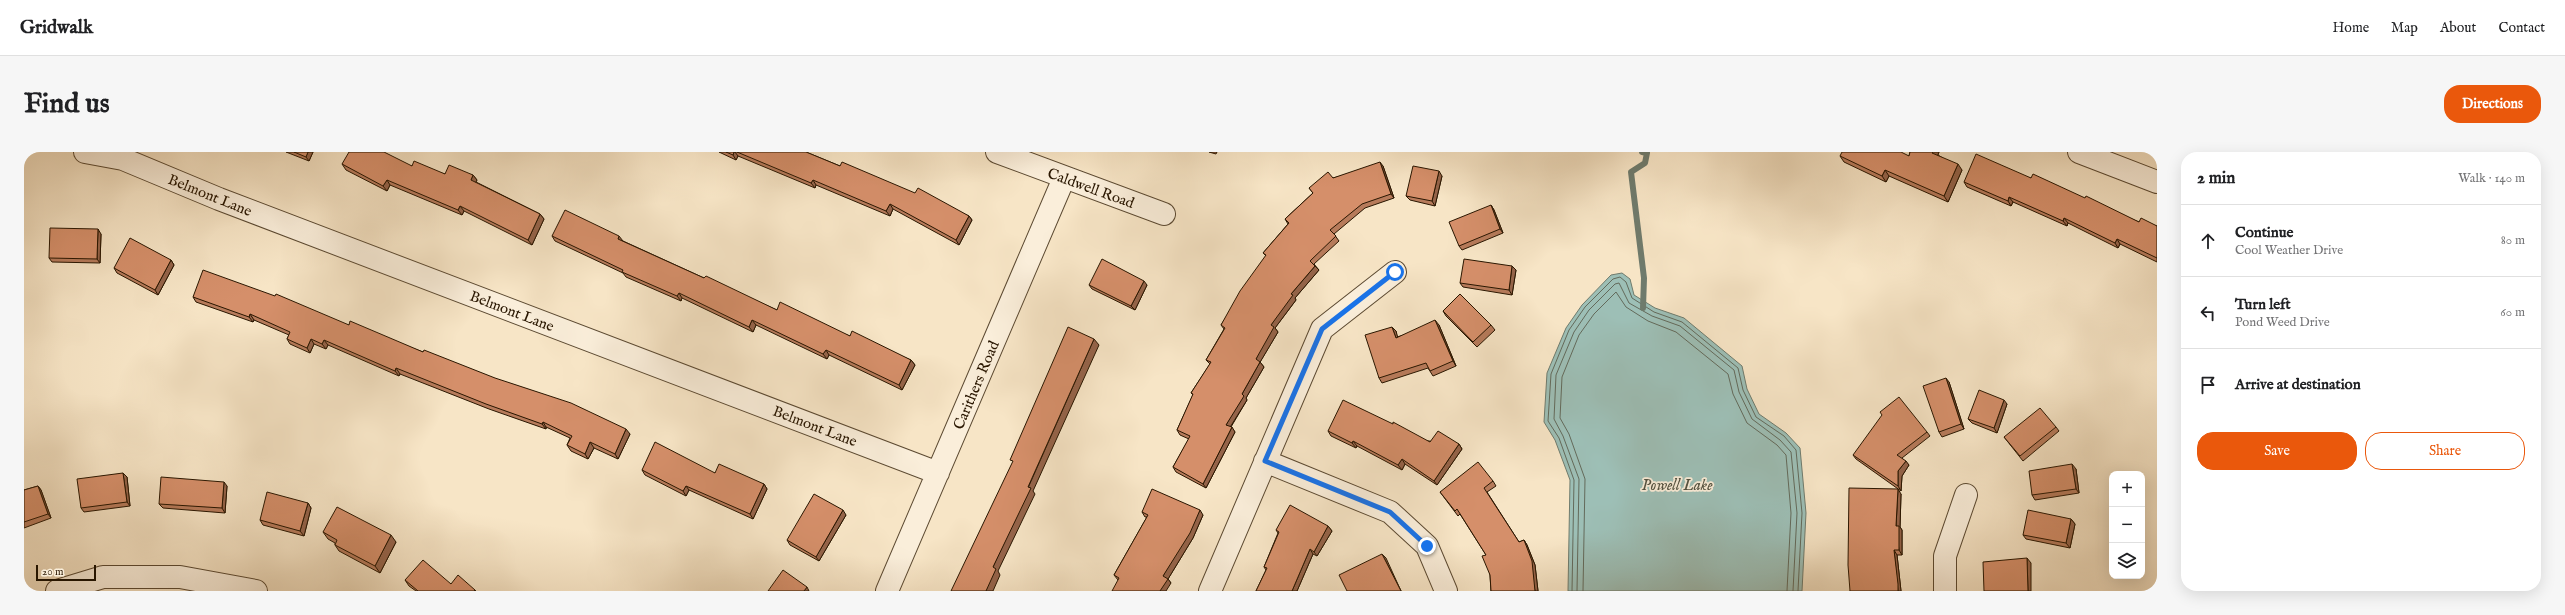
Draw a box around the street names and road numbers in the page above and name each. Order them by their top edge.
street label: Caldwell Road [1045,164,1138,213]
street label: Belmont Lane [165,170,255,221]
street label: Belmont Lane [467,287,557,336]
street label: Carithers Road [949,337,1004,432]
street label: Belmont Lane [770,402,860,451]

